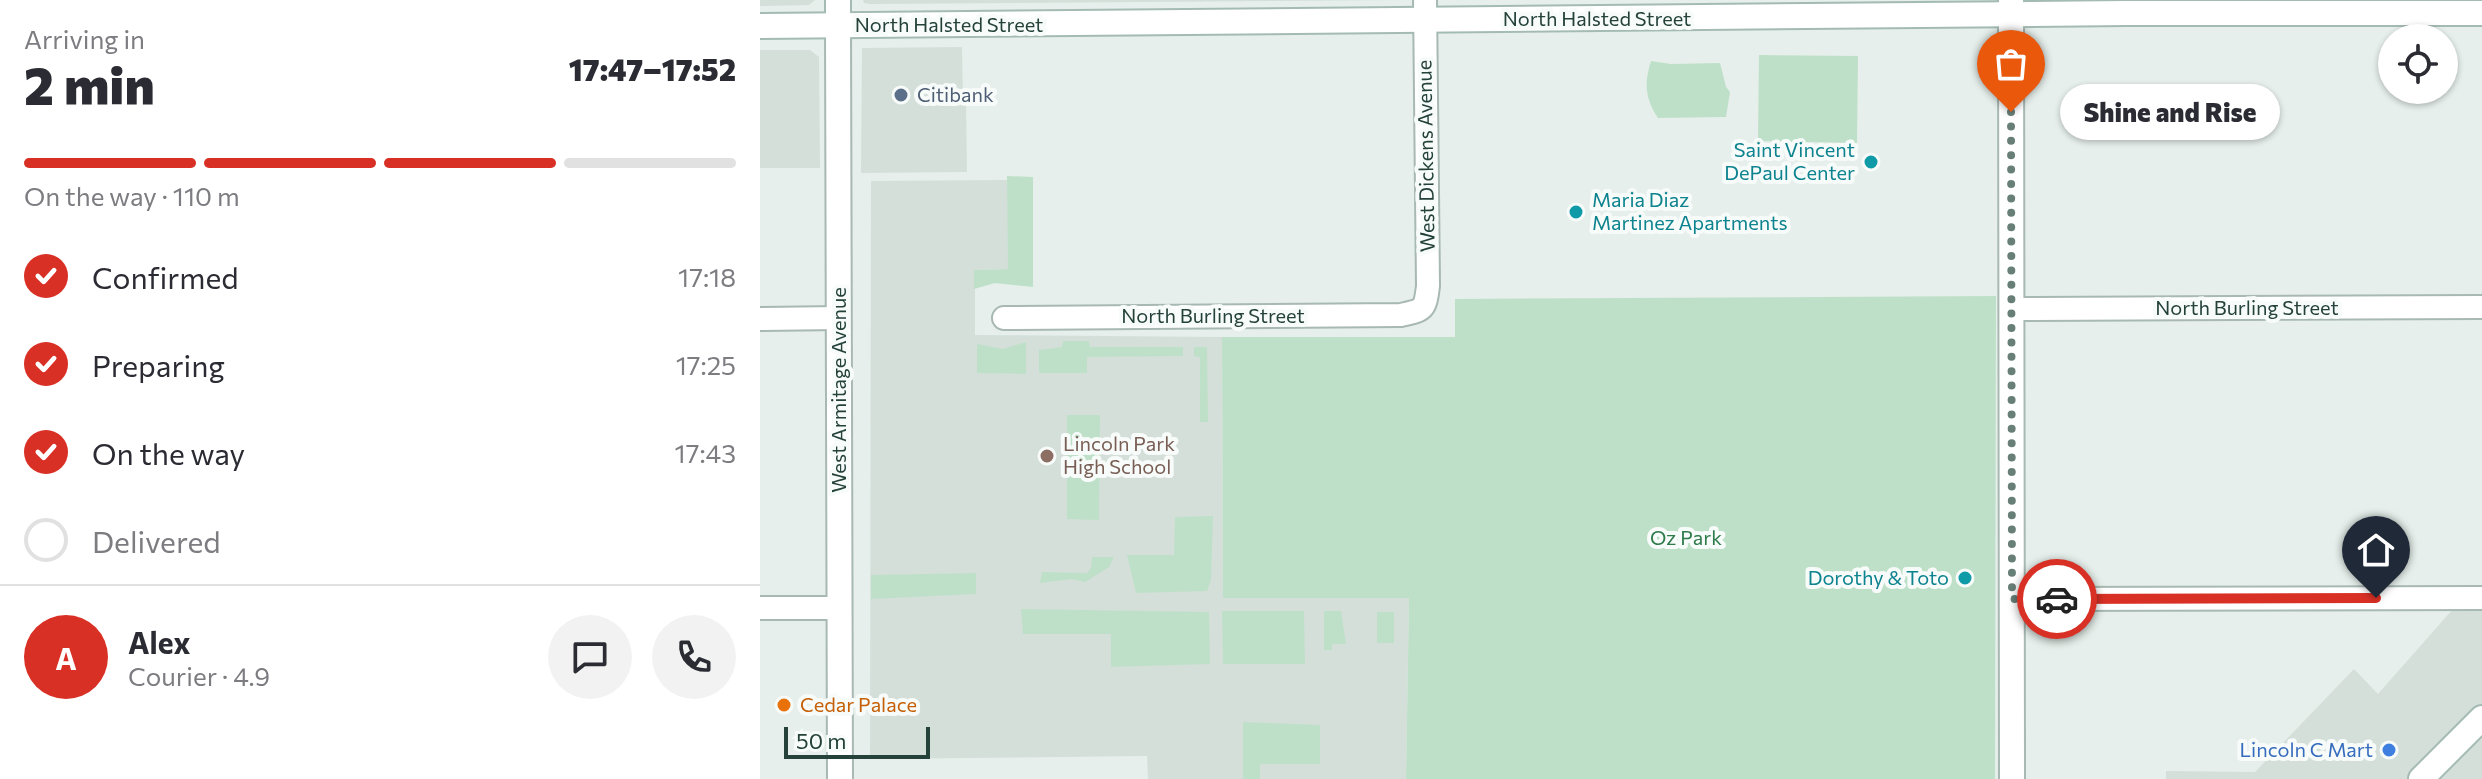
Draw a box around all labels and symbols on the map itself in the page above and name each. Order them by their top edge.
street label: North Halsted Street [1503,6,1691,30]
street label: North Halsted Street [855,12,1043,36]
pin [1977,30,2045,112]
street label: West Dickens Avenue [1411,60,1439,252]
place label: Citibank [917,82,994,106]
callout: Shine and Rise [2059,84,2279,140]
marker: Citibank [892,86,910,104]
place label: Saint Vincent DePaul Center [1724,137,1855,184]
marker: Saint Vincent DePaul Center [1862,153,1880,171]
place label: Maria Diaz Martinez Apartments [1592,187,1788,234]
marker: Maria Diaz Martinez Apartments [1567,203,1585,221]
street label: West Armitage Avenue [826,287,850,493]
street label: North Burling Street [2155,295,2339,319]
street label: North Burling Street [1121,303,1305,327]
place label: Lincoln Park High School [1063,431,1175,478]
marker: Lincoln Park High School [1038,447,1056,465]
pin [2342,516,2410,598]
park label: Oz Park [1650,525,1722,549]
courier [2017,559,2097,639]
place label: Dorothy & Toto [1808,565,1949,589]
marker: Dorothy & Toto [1956,569,1974,587]
place label: Cedar Palace [800,692,917,716]
marker: Cedar Palace [775,696,793,714]
scale bar [784,723,930,759]
place label: Lincoln C Mart [2240,737,2373,761]
marker: Lincoln C Mart [2380,741,2398,759]

